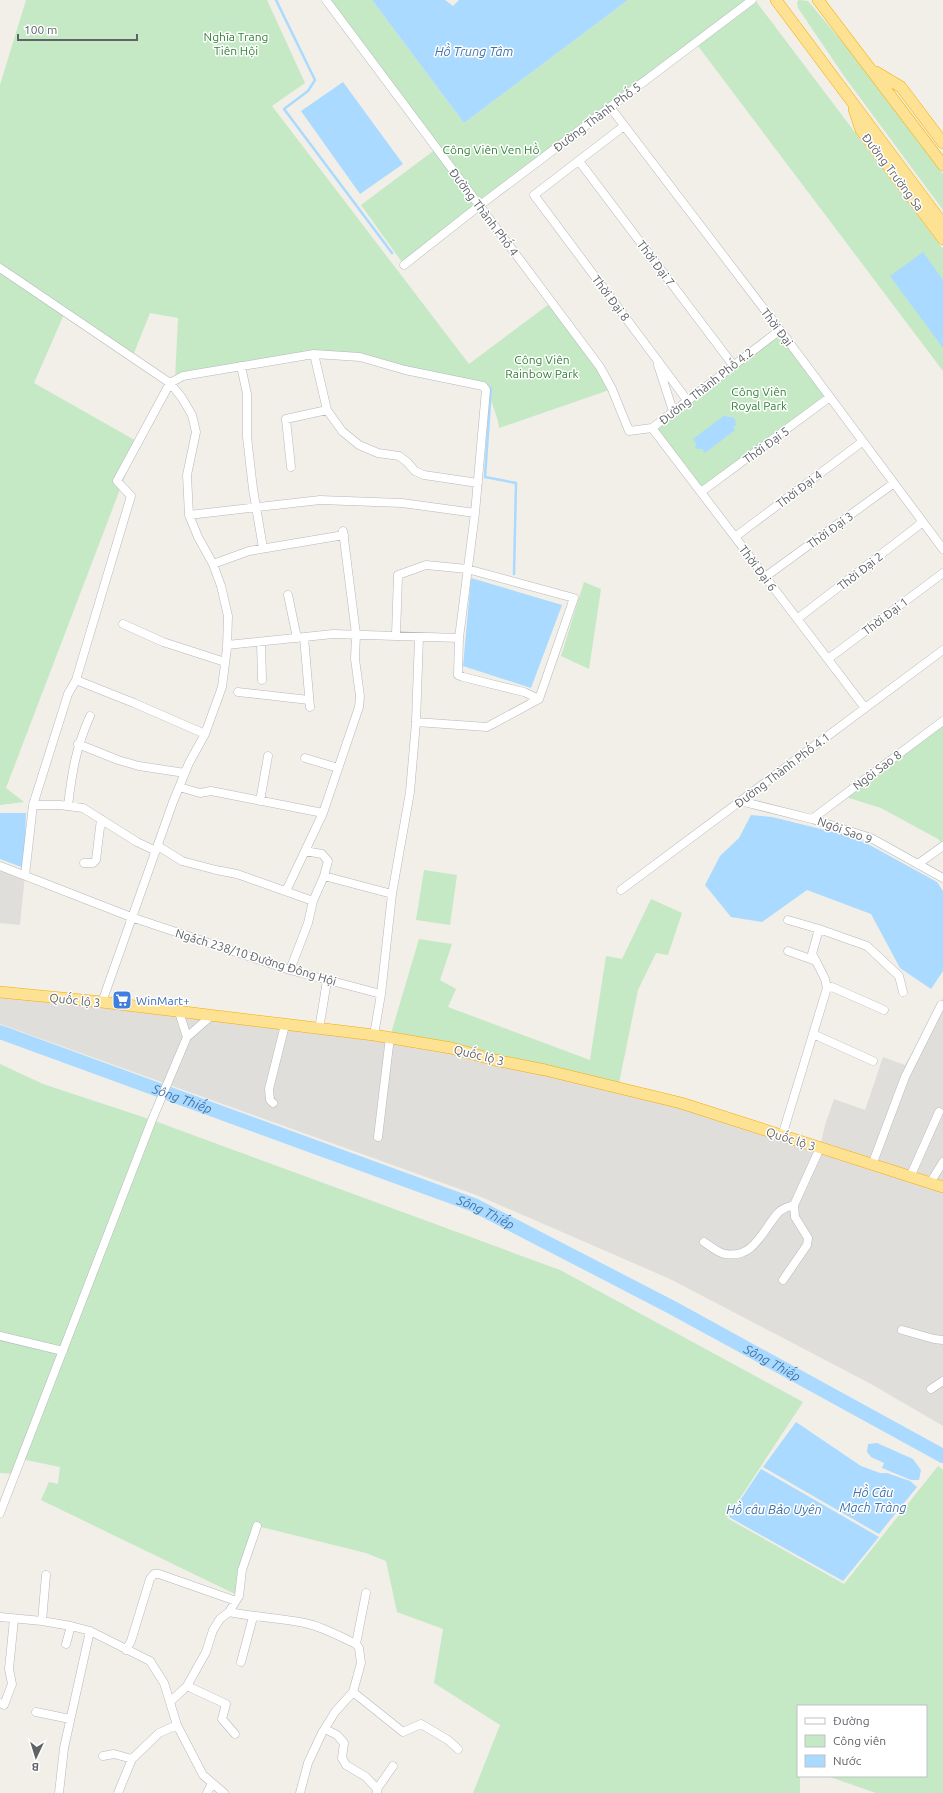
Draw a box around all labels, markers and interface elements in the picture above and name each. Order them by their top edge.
scale bar [18,16,137,42]
text: 100 m [24,23,57,36]
park label: Nghĩa Trang Tiên Hội [204,30,268,58]
water label: Hồ Trung Tâm [435,42,513,58]
street label: Đường Thành Phố 5 [550,79,643,154]
street label: Đường Trường Sa [860,131,926,213]
park label: Công Viên Ven Hồ [443,142,539,156]
street label: Đường Thành Phố 4 [447,165,522,258]
street label: Thời Đại 7 [634,238,677,289]
street label: Thời Đại 8 [589,273,632,324]
street label: Thời Đại [758,306,795,349]
street label: Đường Thành Phố 4.2 [656,345,756,427]
park label: Công Viên Rainbow Park [505,353,579,380]
park label: Công Viên Royal Park [731,385,787,412]
street label: Thời Đại 5 [741,424,792,467]
street label: Thời Đại 4 [774,468,825,511]
street label: Thời Đại 3 [805,509,856,552]
street label: Thời Đại 6 [736,543,779,594]
street label: Thời Đại 2 [835,549,886,593]
street label: Thời Đại 1 [860,595,911,638]
street label: Đường Thành Phố 4.1 [731,729,832,810]
street label: Ngôi Sao 8 [850,747,904,792]
street label: Ngôi Sao 9 [816,814,874,846]
street label: Ngách 238/10 Đường Đông Hội [174,926,338,989]
supermarket icon: WinMart+ [111,989,133,1011]
street label: Quốc lộ 3 [49,990,101,1010]
place label: WinMart+ [136,994,190,1007]
street label: Quốc lộ 3 [452,1042,506,1068]
water label: Sông Thiếp [150,1081,214,1116]
street label: Quốc lộ 3 [764,1124,818,1154]
water label: Sông Thiếp [454,1192,517,1232]
water label: Sông Thiếp [741,1341,803,1384]
water label: Hồ Câu Mạch Tràng [840,1483,906,1515]
water label: Hồ câu Bảo Uyên [726,1500,822,1516]
legend [797,1705,927,1777]
text: Đường [833,1714,870,1727]
text: Công viên [833,1734,886,1747]
north arrow [16,1737,56,1777]
text: Nước [833,1754,862,1767]
text: B [31,1761,39,1773]

